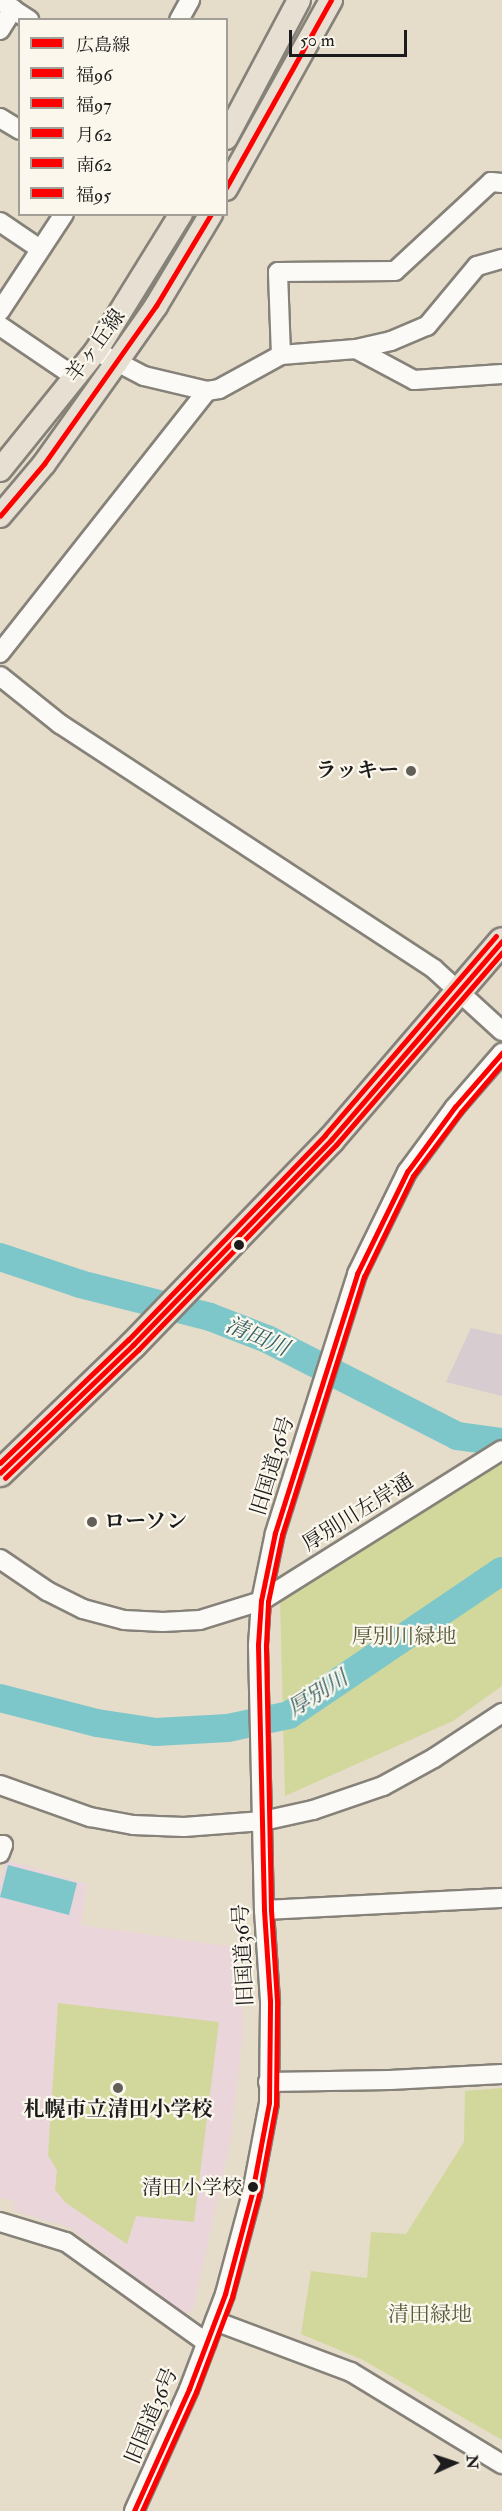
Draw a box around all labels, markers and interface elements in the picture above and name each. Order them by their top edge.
legend [18,18,228,216]
scale bar [292,18,410,56]
text: 50 m [300,29,335,52]
text: 広島線 [76,34,130,57]
text: 福96 [76,64,112,87]
text: 福97 [76,94,111,117]
text: 月62 [76,124,112,147]
text: 南62 [76,154,112,177]
text: 福95 [76,184,111,207]
street label: 羊ヶ丘線 [61,305,131,387]
place label: ラッキー [315,758,399,784]
marker: ラッキー [404,764,418,778]
unlabelled marker [233,1239,245,1251]
water label: 清田川 [221,1312,293,1362]
street label: 旧国道36号 [246,1413,300,1519]
street label: 厚別川左岸通 [298,1469,418,1557]
place label: ローソン [104,1509,188,1535]
marker: ローソン [85,1515,99,1529]
park label: 厚別川緑地 [352,1624,456,1650]
water label: 厚別川 [283,1665,353,1723]
street label: 旧国道36号 [229,1903,259,2007]
marker: 札幌市立清田小学校 [111,2081,125,2095]
place label: 札幌市立清田小学校 [24,2097,212,2123]
place label: 清田小学校 [142,2175,242,2199]
marker: 清田小学校 [247,2181,259,2193]
park label: 清田緑地 [388,2302,472,2328]
street label: 旧国道36号 [120,2364,184,2468]
north arrow [424,2433,484,2493]
text: N [462,2454,482,2470]

